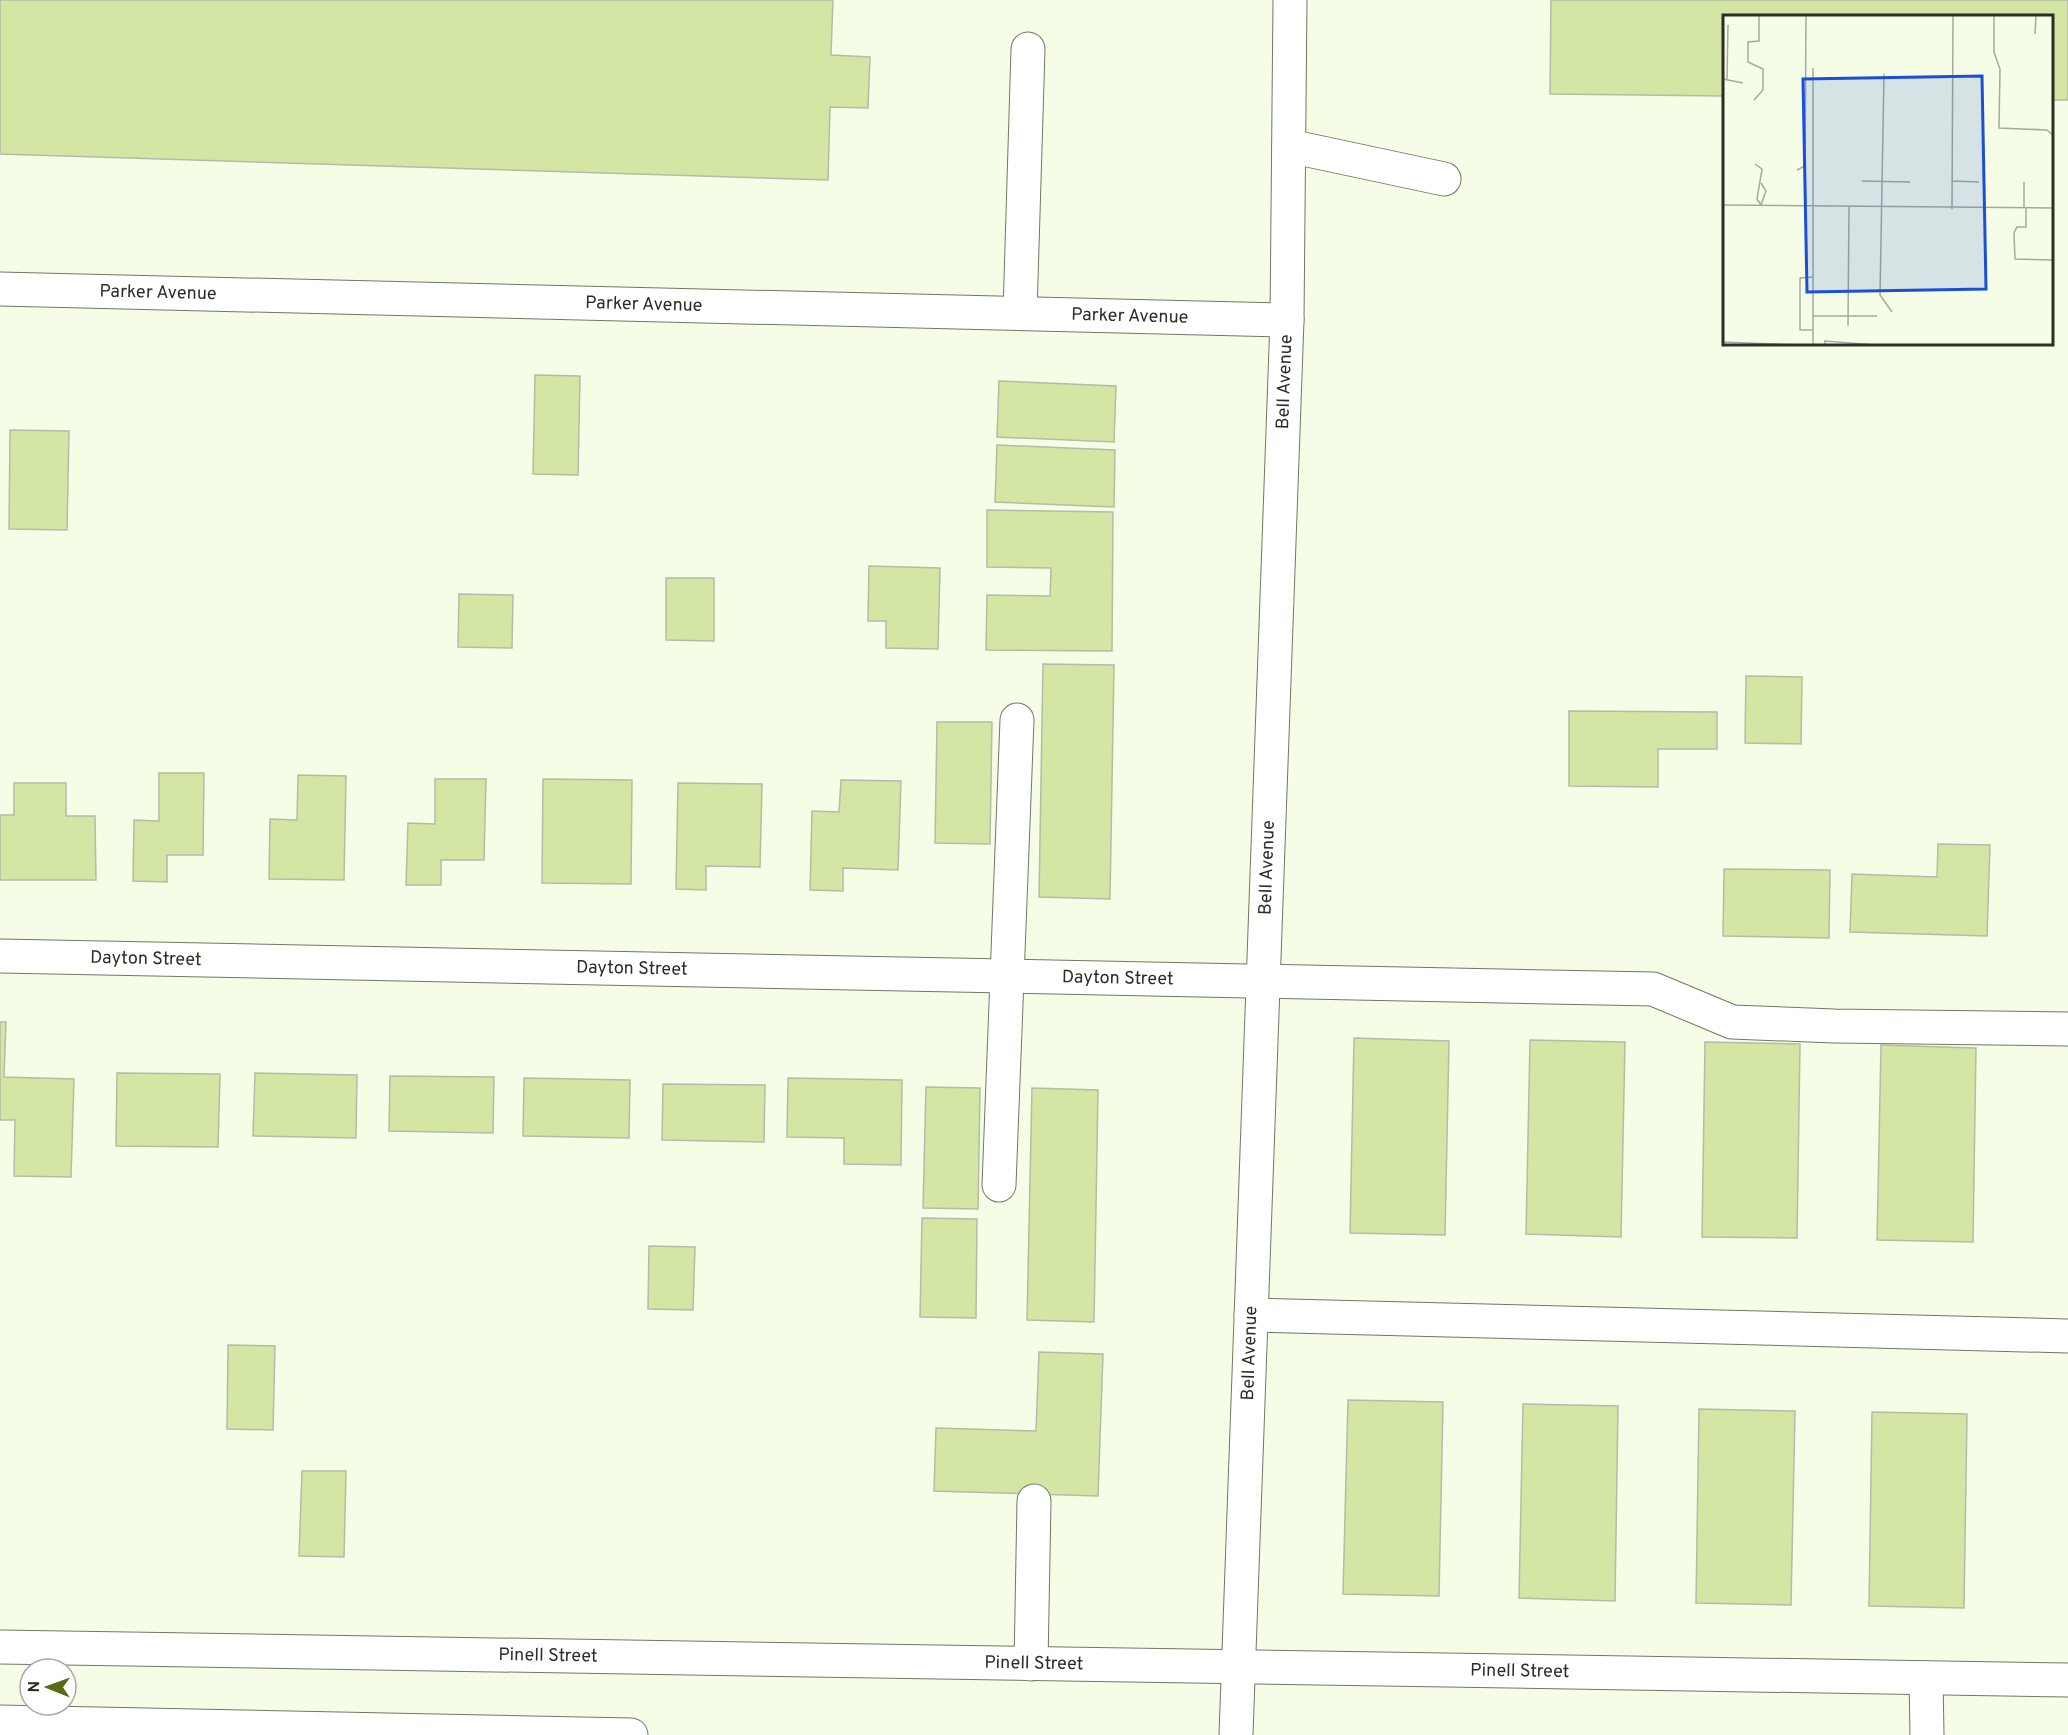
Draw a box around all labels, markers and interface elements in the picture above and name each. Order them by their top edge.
inset map [1723,15,2053,345]
street label: Parker Avenue [99,280,217,306]
street label: Parker Avenue [585,292,703,317]
street label: Parker Avenue [1071,303,1189,329]
street label: Bell Avenue [1272,334,1298,430]
street label: Bell Avenue [1254,820,1280,915]
street label: Dayton Street [90,946,202,972]
street label: Dayton Street [576,956,688,981]
street label: Dayton Street [1062,966,1174,991]
street label: Bell Avenue [1237,1305,1263,1401]
street label: Pinell Street [498,1643,598,1668]
street label: Pinell Street [984,1651,1084,1676]
north arrow [18,1657,78,1717]
street label: Pinell Street [1470,1659,1570,1684]
text: N [25,1681,45,1693]

